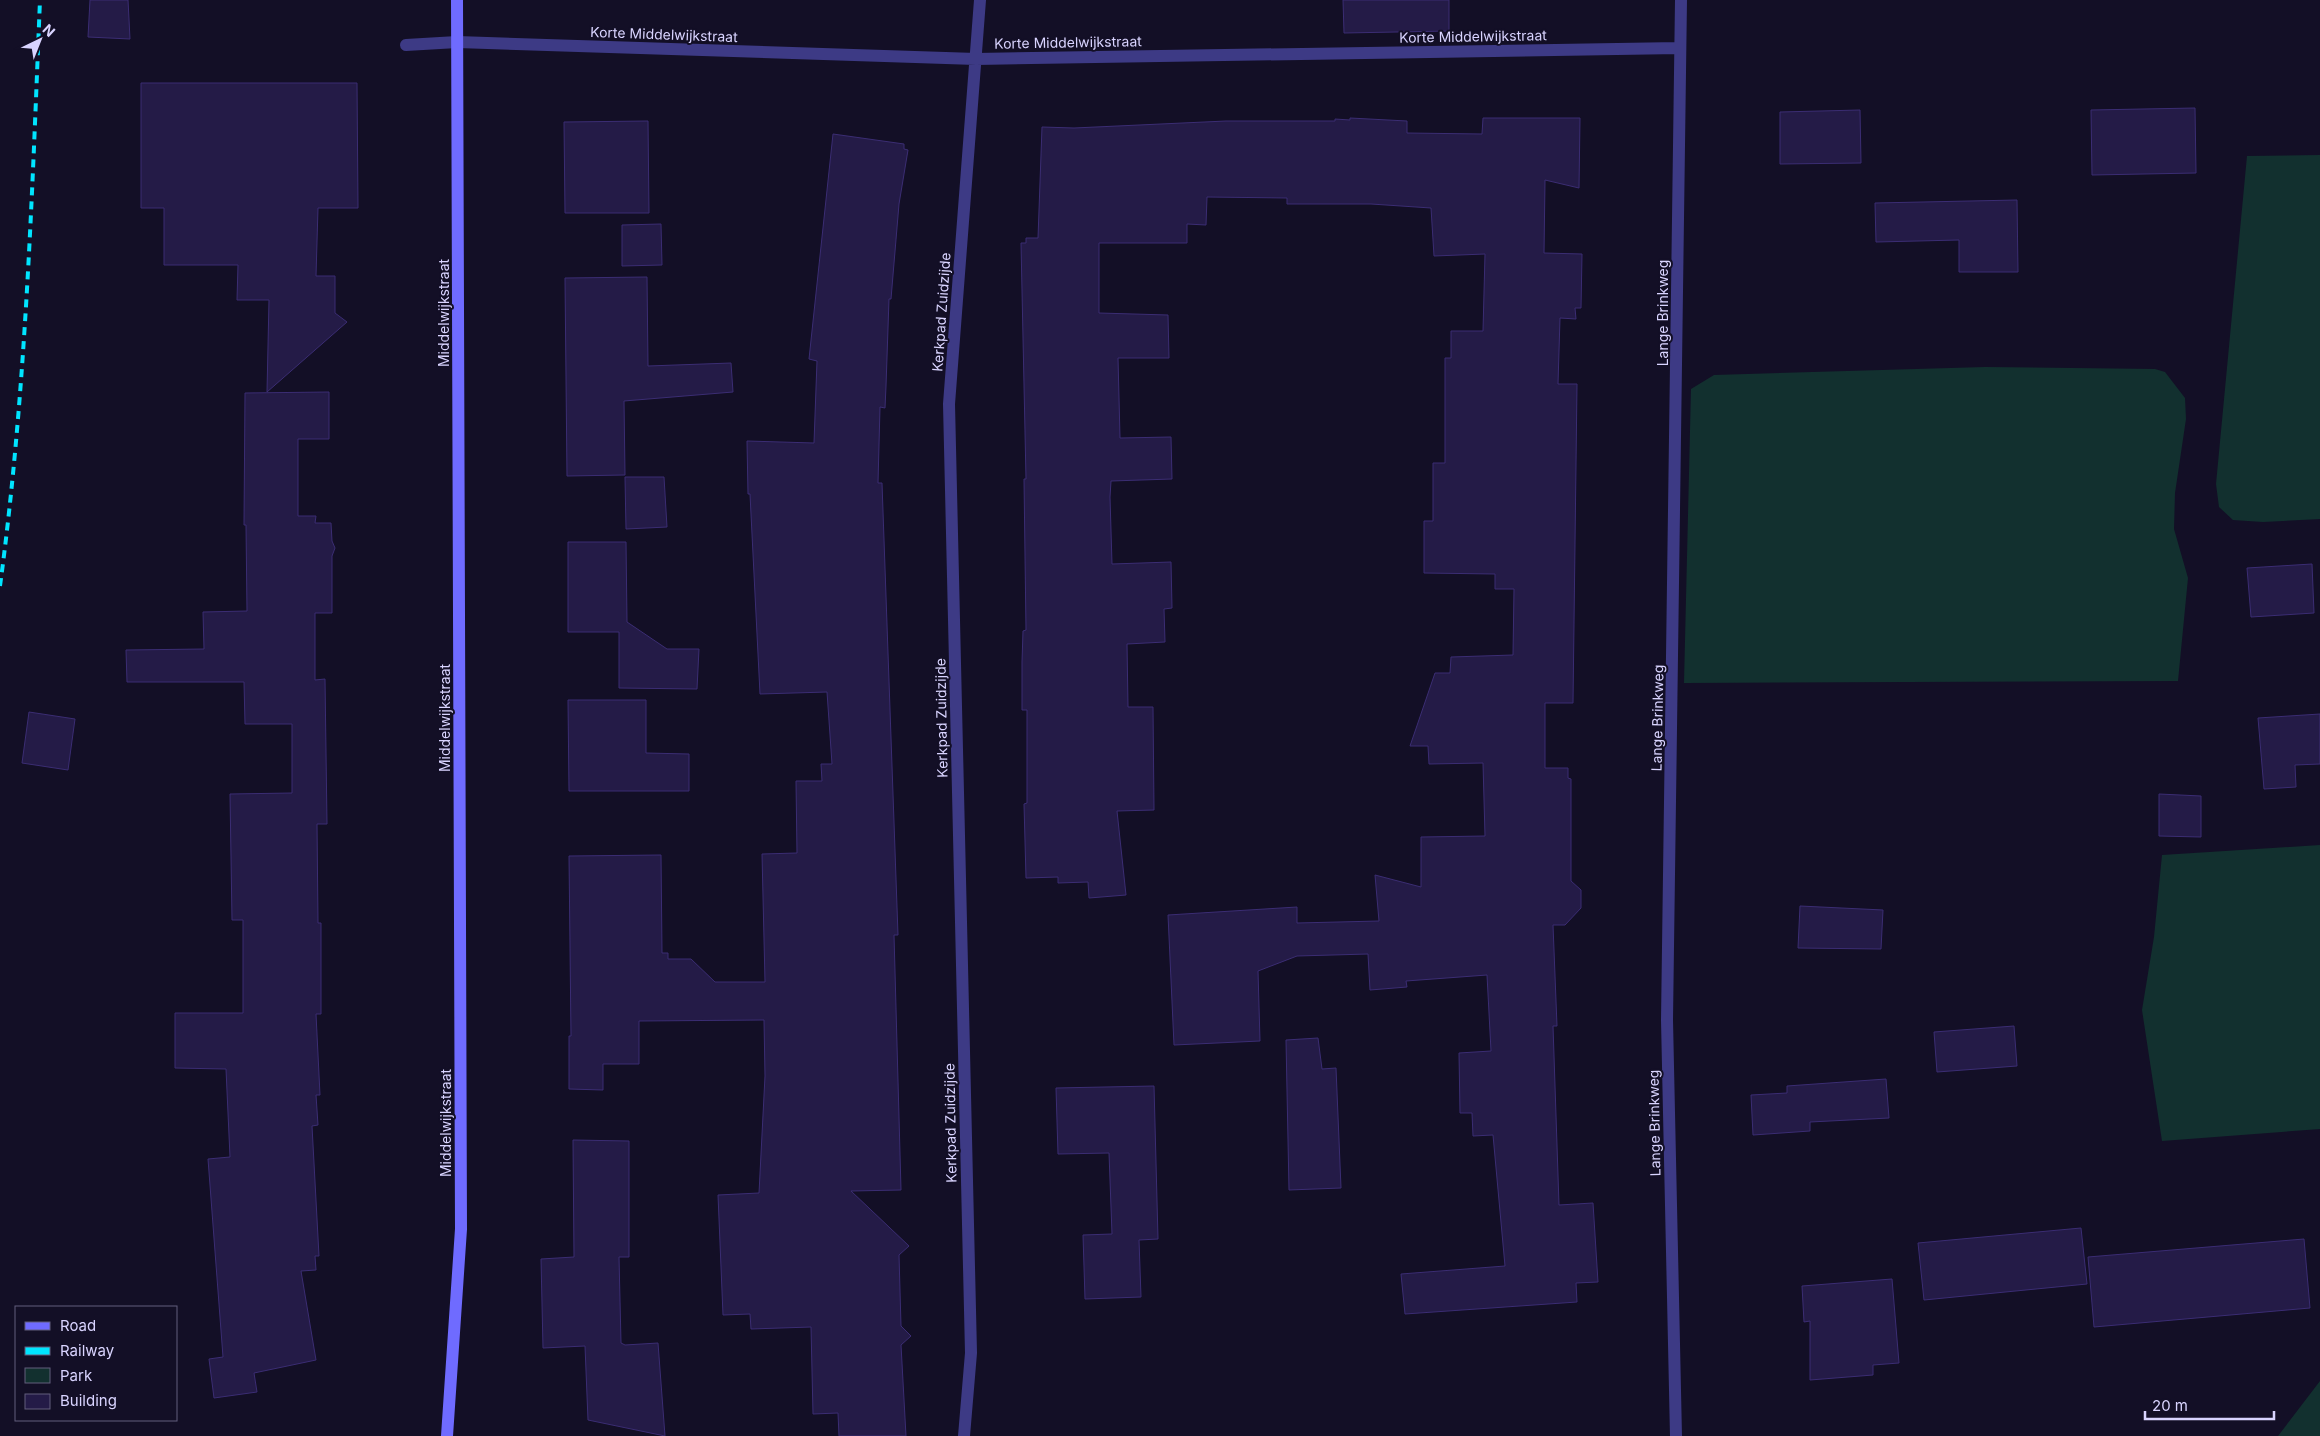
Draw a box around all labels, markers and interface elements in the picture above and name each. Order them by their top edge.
north arrow [15,15,65,65]
text: N [40,20,59,40]
street label: Korte Middelwijkstraat [590,23,738,45]
street label: Korte Middelwijkstraat [1399,26,1547,46]
street label: Korte Middelwijkstraat [994,32,1142,52]
street label: Kerkpad Zuidzijde [928,252,954,372]
street label: Middelwijkstraat [435,258,452,367]
street label: Lange Brinkweg [1654,260,1671,366]
street label: Kerkpad Zuidzijde [931,658,951,778]
street label: Middelwijkstraat [436,663,453,772]
street label: Lange Brinkweg [1648,665,1666,771]
street label: Kerkpad Zuidzijde [940,1063,960,1183]
street label: Middelwijkstraat [437,1068,454,1177]
street label: Lange Brinkweg [1645,1070,1663,1176]
legend [15,1306,178,1421]
text: Road [60,1316,96,1335]
text: Railway [60,1341,115,1360]
text: Park [60,1366,93,1385]
scale bar [2145,1388,2274,1420]
text: Building [60,1391,117,1410]
text: 20 m [2152,1396,2188,1415]

